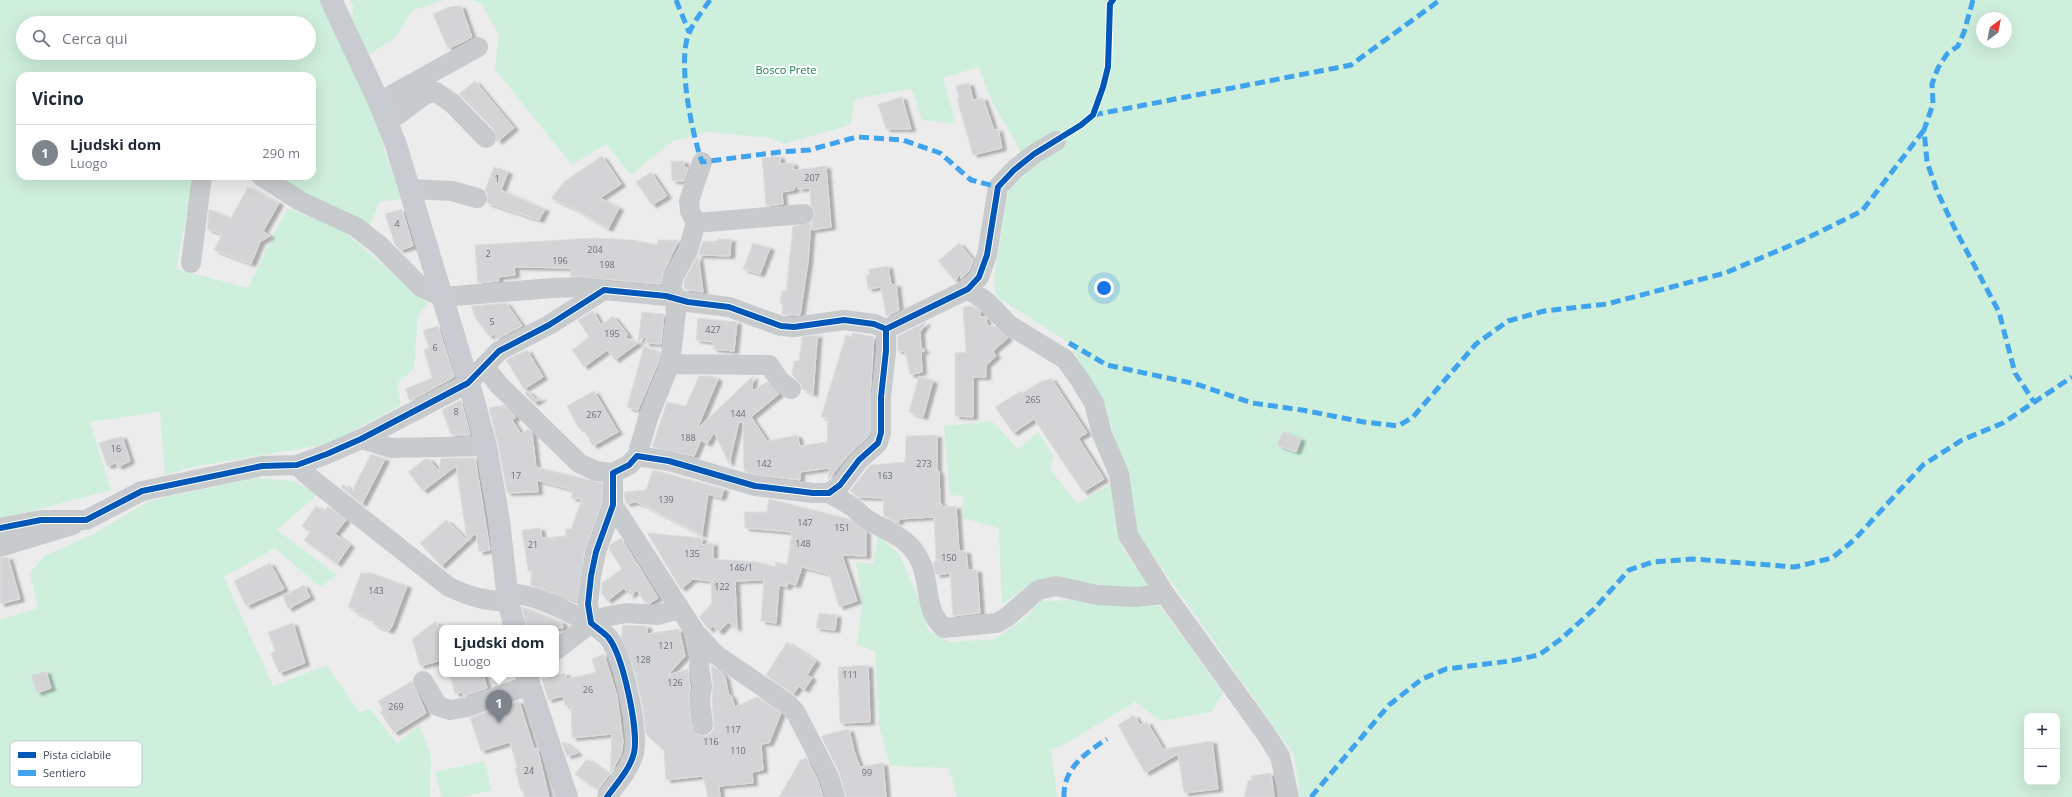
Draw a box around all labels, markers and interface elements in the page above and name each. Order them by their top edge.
north arrow [1976,12,2012,48]
search box [16,16,316,60]
icon: search [30,27,52,49]
text: Cerca qui [62,28,128,48]
park label: Bosco Prete [755,62,817,77]
text: Vicino [32,87,84,110]
text: Ljudski dom [70,134,161,154]
text: 1 [41,144,49,162]
text: 290 m [262,144,300,162]
text: Luogo [70,154,107,172]
house number: 207 [804,171,820,184]
house number: 1 [494,172,500,185]
house number: 4 [394,217,400,230]
house number: 204 [587,243,603,256]
house number: 2 [485,247,491,260]
house number: 196 [552,254,568,267]
house number: 198 [599,258,615,271]
your location [1094,278,1114,298]
house number: 5 [489,315,495,328]
house number: 427 [705,323,721,336]
house number: 195 [604,327,620,340]
house number: 6 [432,341,438,354]
house number: 265 [1025,393,1041,406]
house number: 8 [453,405,459,418]
house number: 144 [730,407,746,420]
house number: 267 [586,408,602,421]
house number: 188 [680,431,696,444]
house number: 16 [111,442,121,455]
house number: 142 [756,457,772,470]
house number: 273 [916,457,932,470]
house number: 17 [511,469,521,482]
house number: 163 [877,469,893,482]
house number: 139 [658,493,674,506]
house number: 147 [797,516,813,529]
house number: 151 [834,521,850,534]
house number: 148 [795,537,811,550]
house number: 21 [528,538,538,551]
house number: 135 [684,547,700,560]
house number: 150 [941,551,957,564]
house number: 146/1 [729,561,753,574]
house number: 122 [714,580,730,593]
house number: 143 [368,584,384,597]
popup [439,625,559,677]
text: Ljudski dom [453,632,545,652]
house number: 121 [658,639,674,652]
text: Luogo [453,652,491,670]
house number: 128 [635,653,651,666]
house number: 111 [842,668,858,681]
house number: 126 [667,676,683,689]
house number: 26 [583,683,593,696]
pin: 1 [486,690,512,723]
house number: 269 [388,700,404,713]
map controls [2024,713,2060,785]
button: + [2024,713,2060,749]
house number: 117 [725,723,741,736]
house number: 116 [703,735,719,748]
legend [10,741,142,787]
house number: 110 [730,744,746,757]
text: Pista ciclabile [43,747,111,762]
button: − [2024,749,2060,785]
house number: 24 [524,764,534,777]
text: Sentiero [43,765,86,780]
house number: 99 [862,766,872,779]

